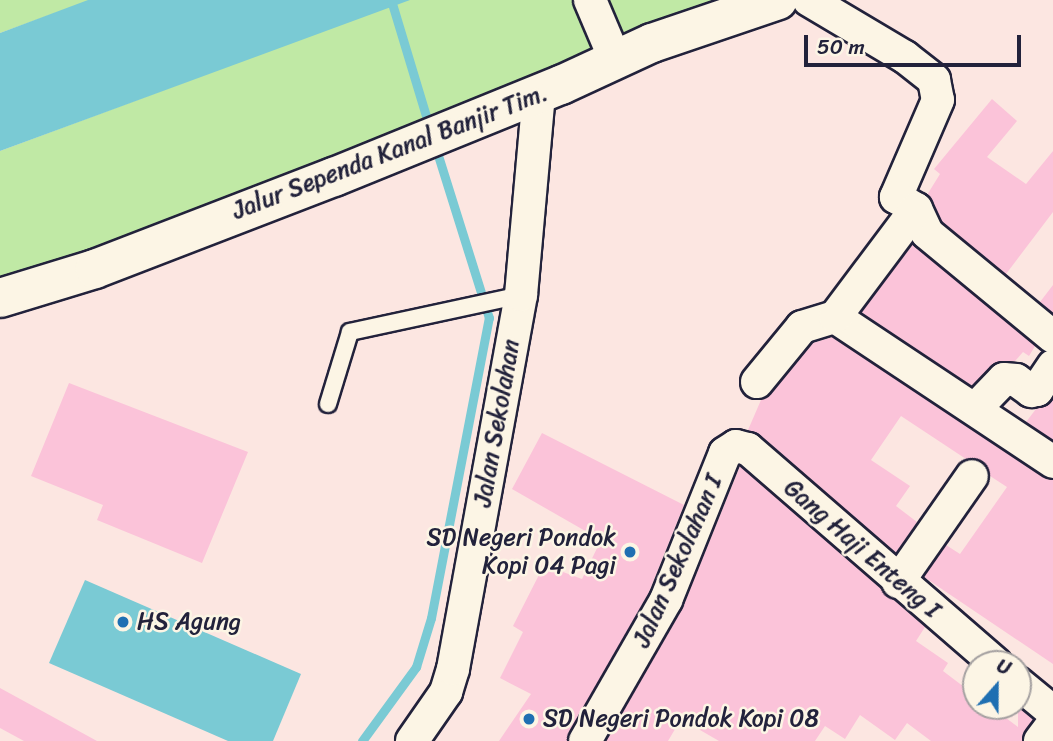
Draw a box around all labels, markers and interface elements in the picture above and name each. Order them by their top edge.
scale bar [808,21,1025,65]
text: 50 m [817,28,865,66]
street label: Jalur Sependa Kanal Banjir Tim. [228,78,552,226]
street label: Jalan Sekolahan [468,337,526,509]
street label: Jalan Sekolahan I [627,470,729,652]
street label: Gang Haji Enteng I [778,473,946,625]
place label: SD Negeri Pondok Kopi 04 Pagi [427,524,616,580]
marker: SD Negeri Pondok Kopi 04 Pagi [622,544,638,560]
place label: HS Agung [137,608,241,636]
marker: HS Agung [115,614,131,630]
text: U [992,649,1016,684]
north arrow [962,650,1032,720]
place label: SD Negeri Pondok Kopi 08 [543,705,820,733]
marker: SD Negeri Pondok Kopi 08 [521,711,537,727]

